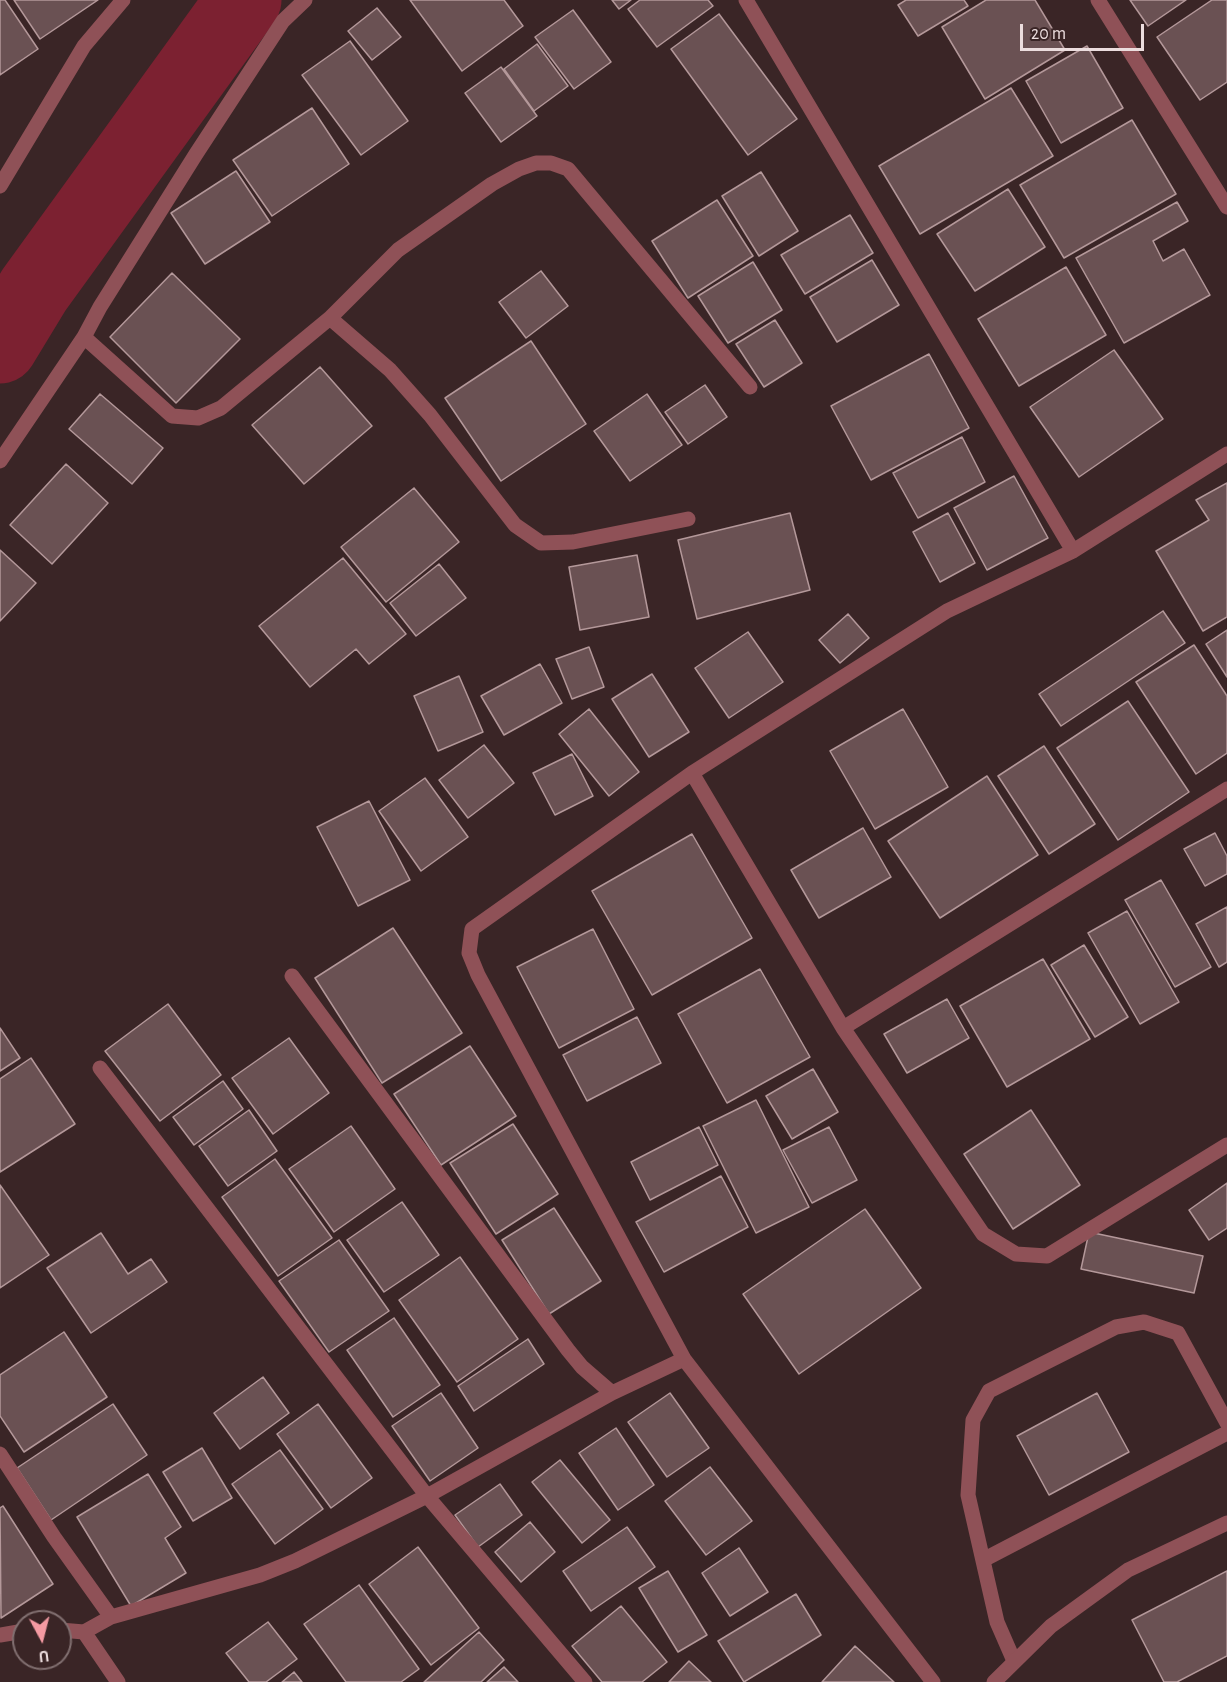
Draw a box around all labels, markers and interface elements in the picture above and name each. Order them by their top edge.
scale bar [1023,12,1148,50]
text: 20 m [1031,25,1066,43]
north arrow [12,1610,72,1670]
text: U [38,1647,50,1664]

